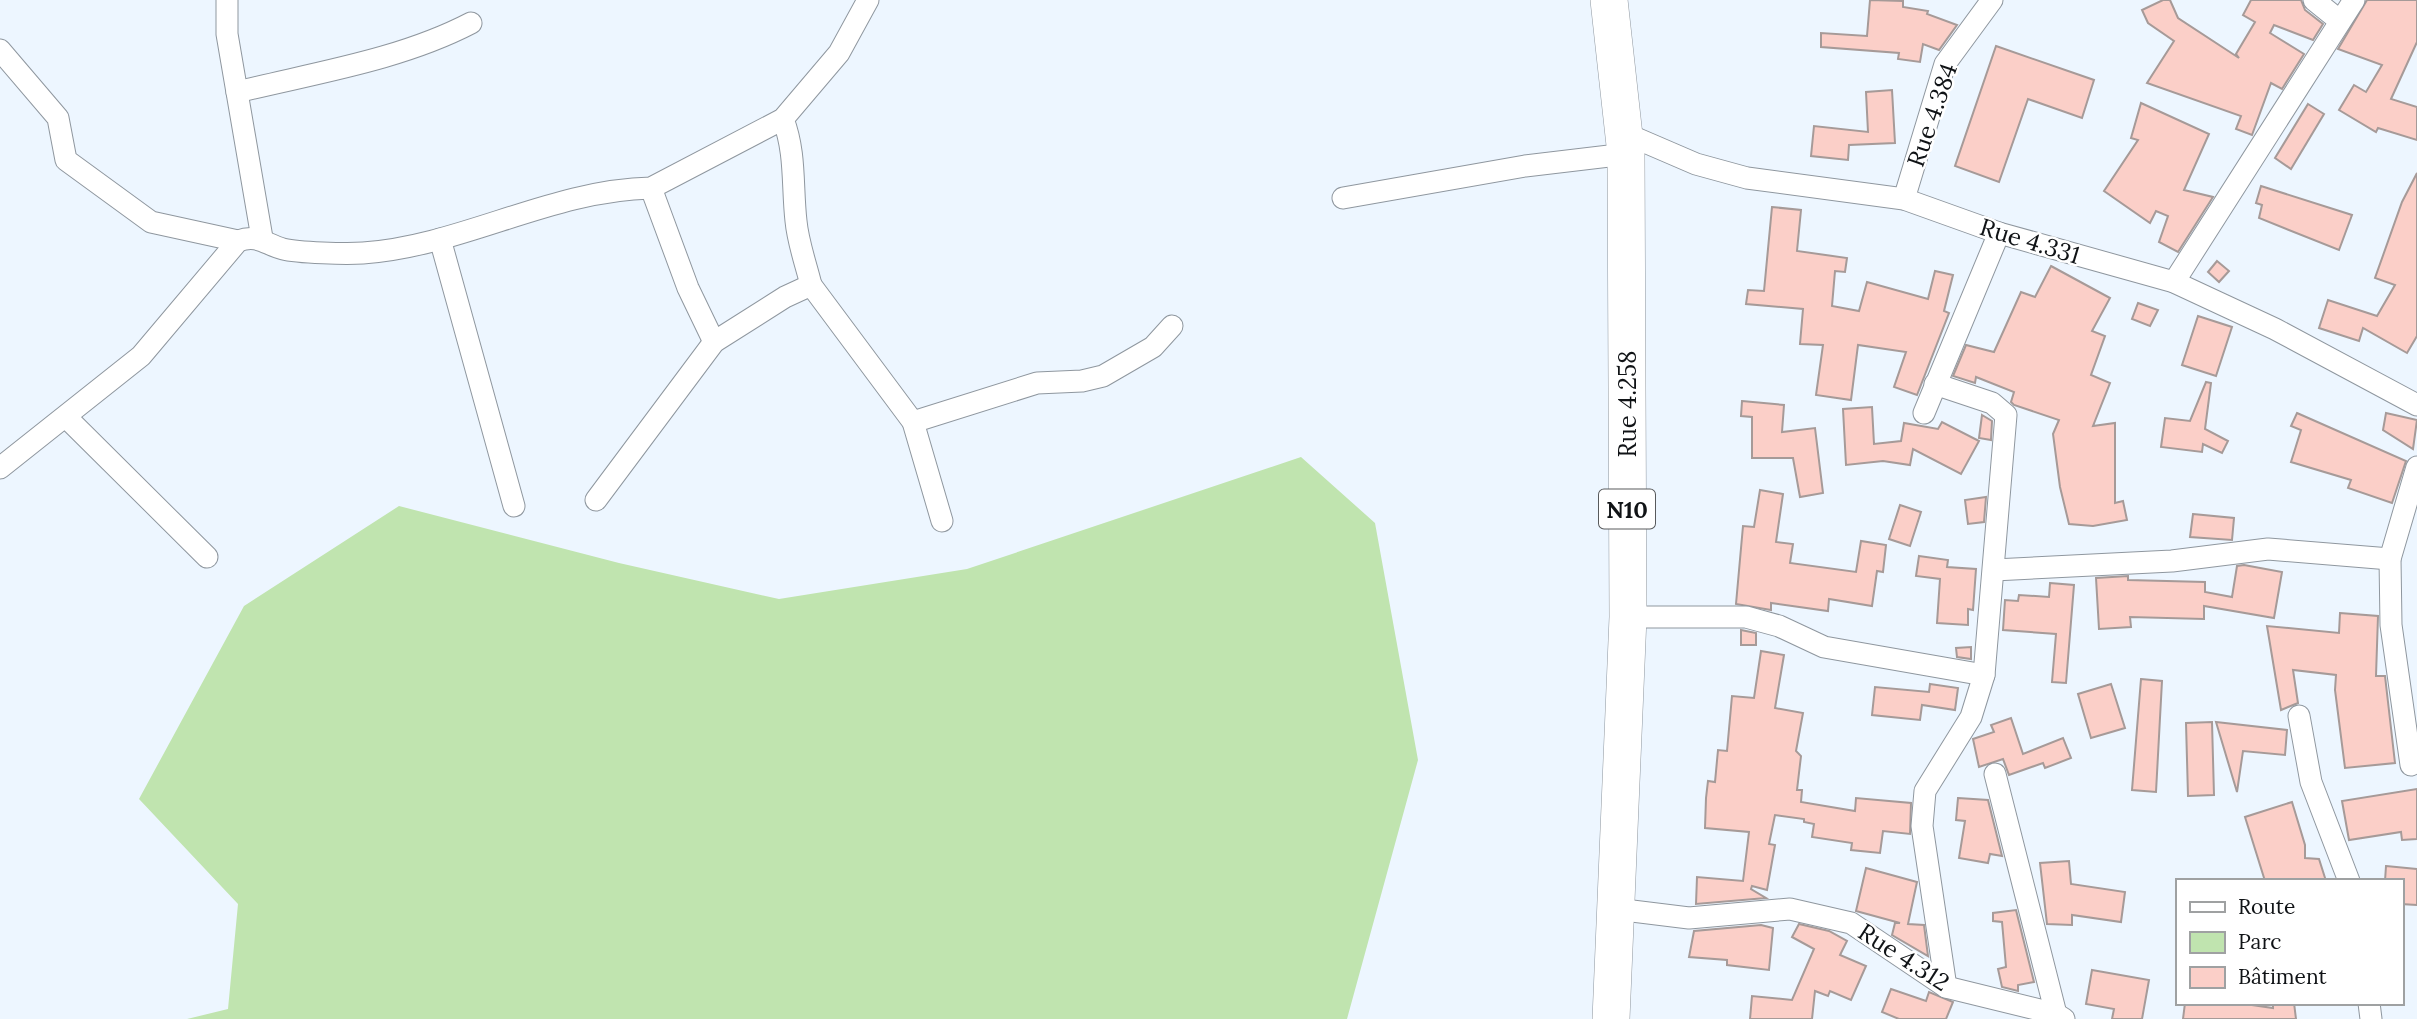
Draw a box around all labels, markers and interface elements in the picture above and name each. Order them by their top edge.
street label: Rue 4.384 [1900,59,1964,171]
street label: Rue 4.331 [1976,211,2084,271]
street label: Rue 4.258 [1612,350,1643,458]
road number: N10 [1599,489,1655,528]
legend [2176,879,2403,1005]
text: Route [2238,893,2295,920]
street label: Rue 4.312 [1853,916,1955,998]
text: Parc [2238,928,2282,955]
text: Bâtiment [2238,963,2327,990]

